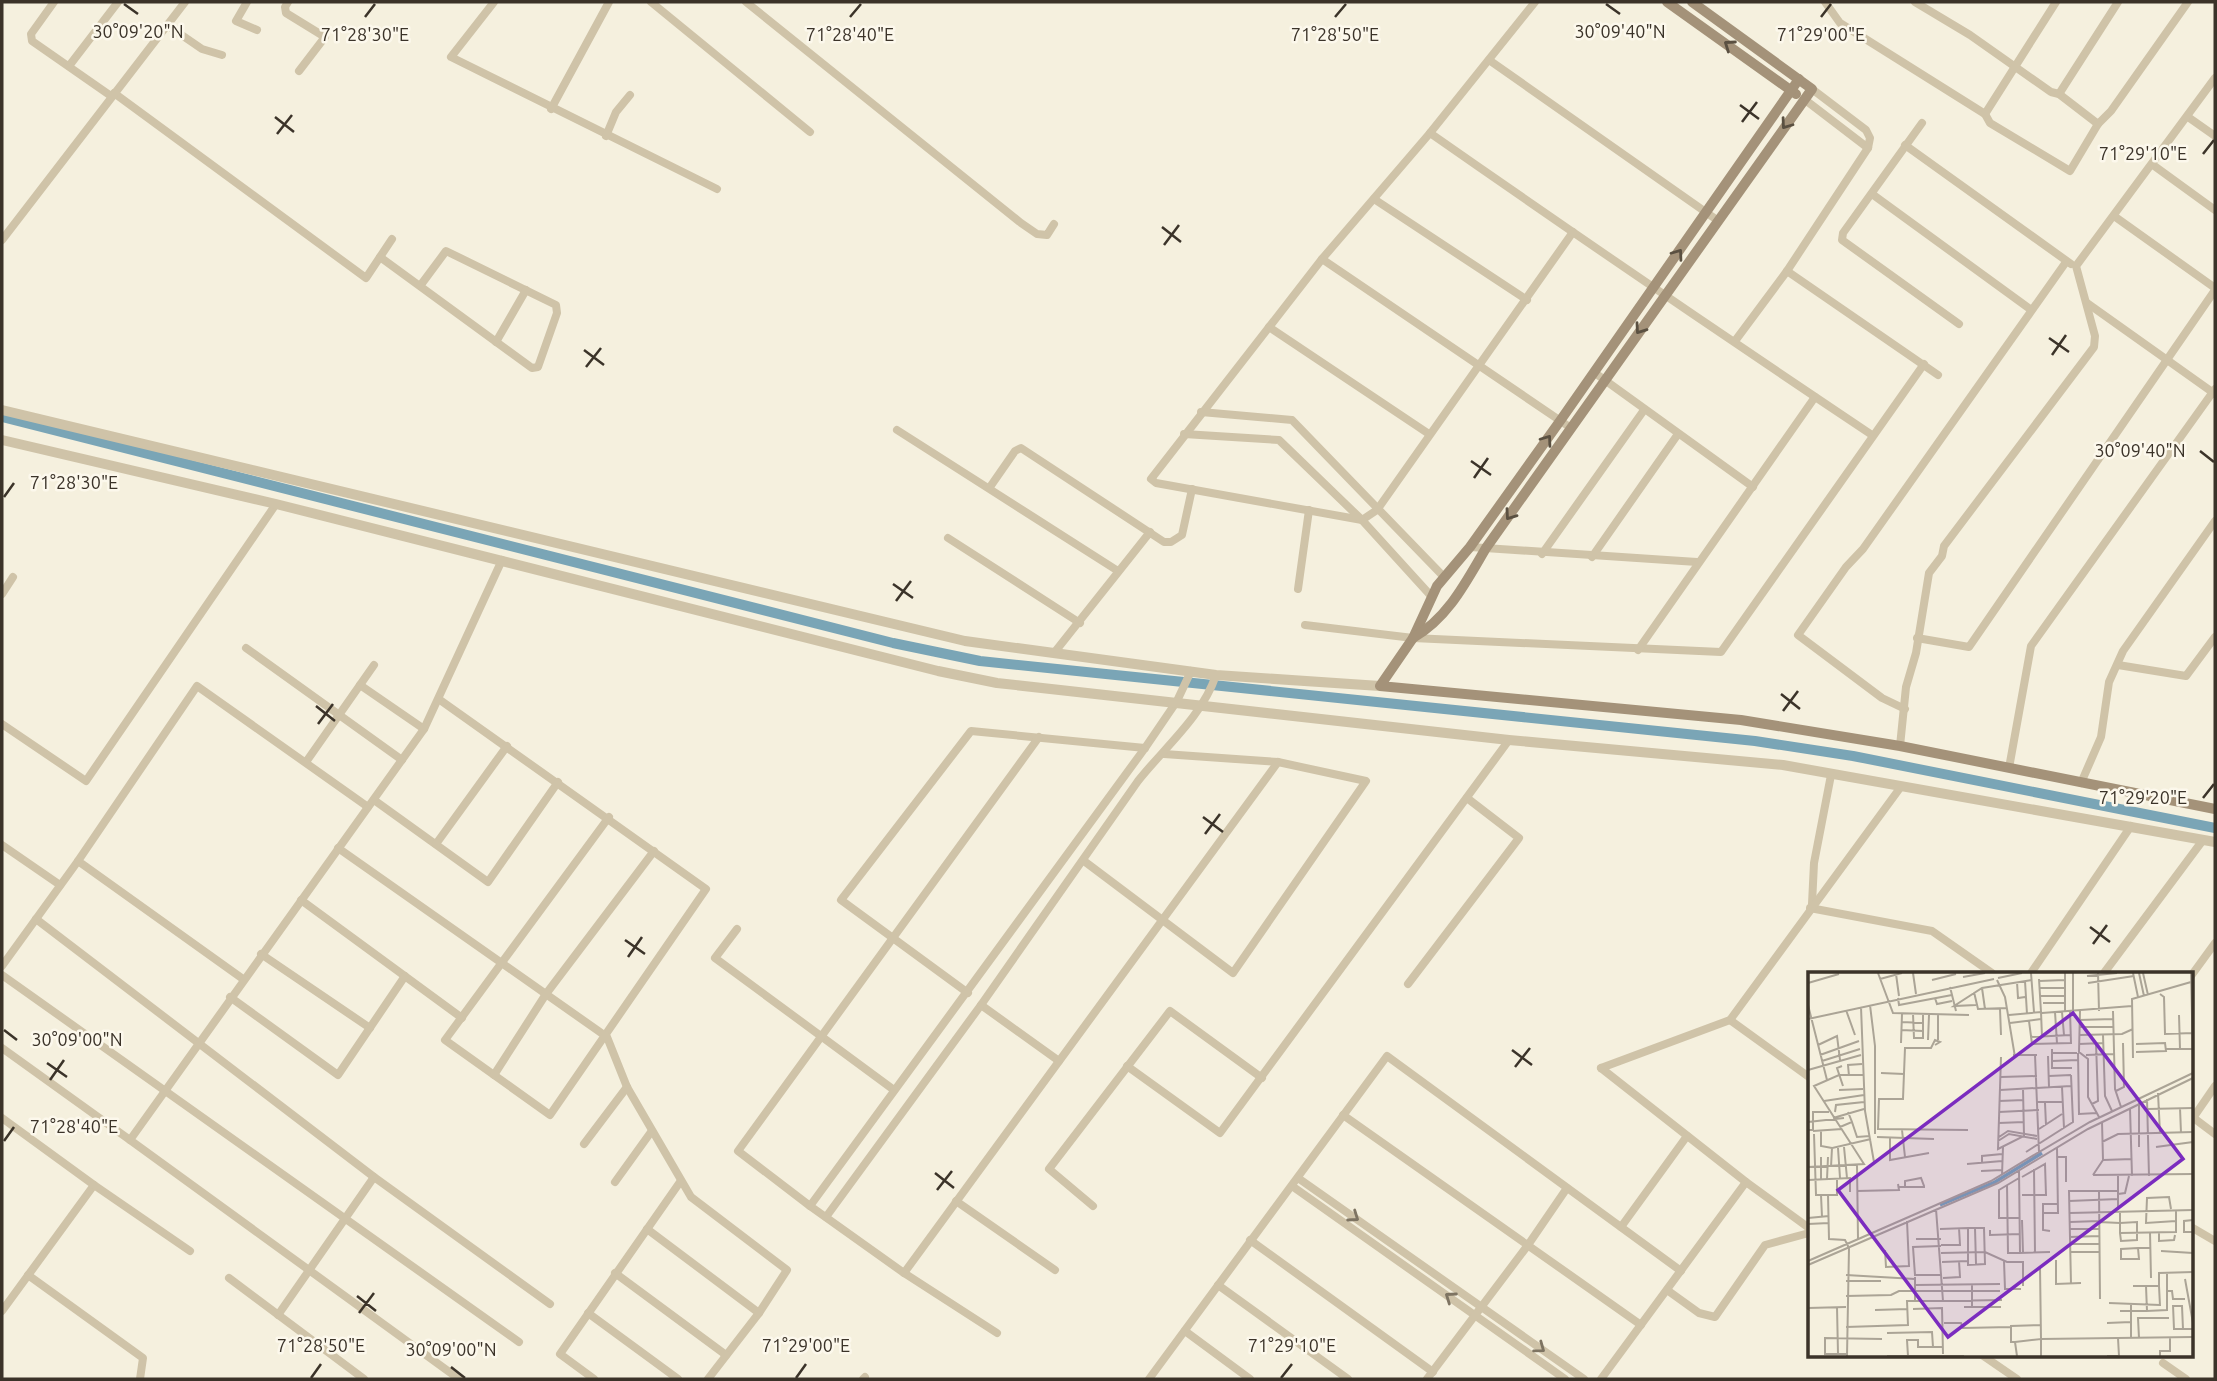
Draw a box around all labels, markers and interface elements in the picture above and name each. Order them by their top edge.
text: 30°09'20"N [92,21,184,41]
text: 30°09'40"N [1574,21,1666,41]
text: 71°28'30"E [321,24,409,44]
text: 71°28'40"E [806,24,894,44]
text: 71°28'50"E [1291,24,1379,44]
text: 71°29'00"E [1777,24,1865,44]
one-way arrow [1724,41,1737,53]
one-way arrow [1782,116,1795,129]
text: 71°29'10"E [2099,143,2187,163]
one-way arrow [1670,250,1682,262]
one-way arrow [1636,321,1648,334]
one-way arrow [1538,435,1551,448]
text: 30°09'40"N [2094,440,2186,460]
text: 71°28'30"E [30,472,118,492]
one-way arrow [1506,507,1518,520]
text: 71°29'20"E [2099,787,2187,807]
inset map [1808,972,2192,1356]
text: 30°09'00"N [31,1029,123,1049]
text: 71°28'40"E [30,1116,118,1136]
one-way arrow [1346,1209,1359,1221]
one-way arrow [1445,1293,1458,1305]
text: 71°28'50"E [277,1335,365,1355]
text: 71°29'00"E [762,1335,850,1355]
text: 71°29'10"E [1248,1335,1336,1355]
text: 30°09'00"N [405,1339,497,1359]
one-way arrow [1532,1340,1545,1352]

